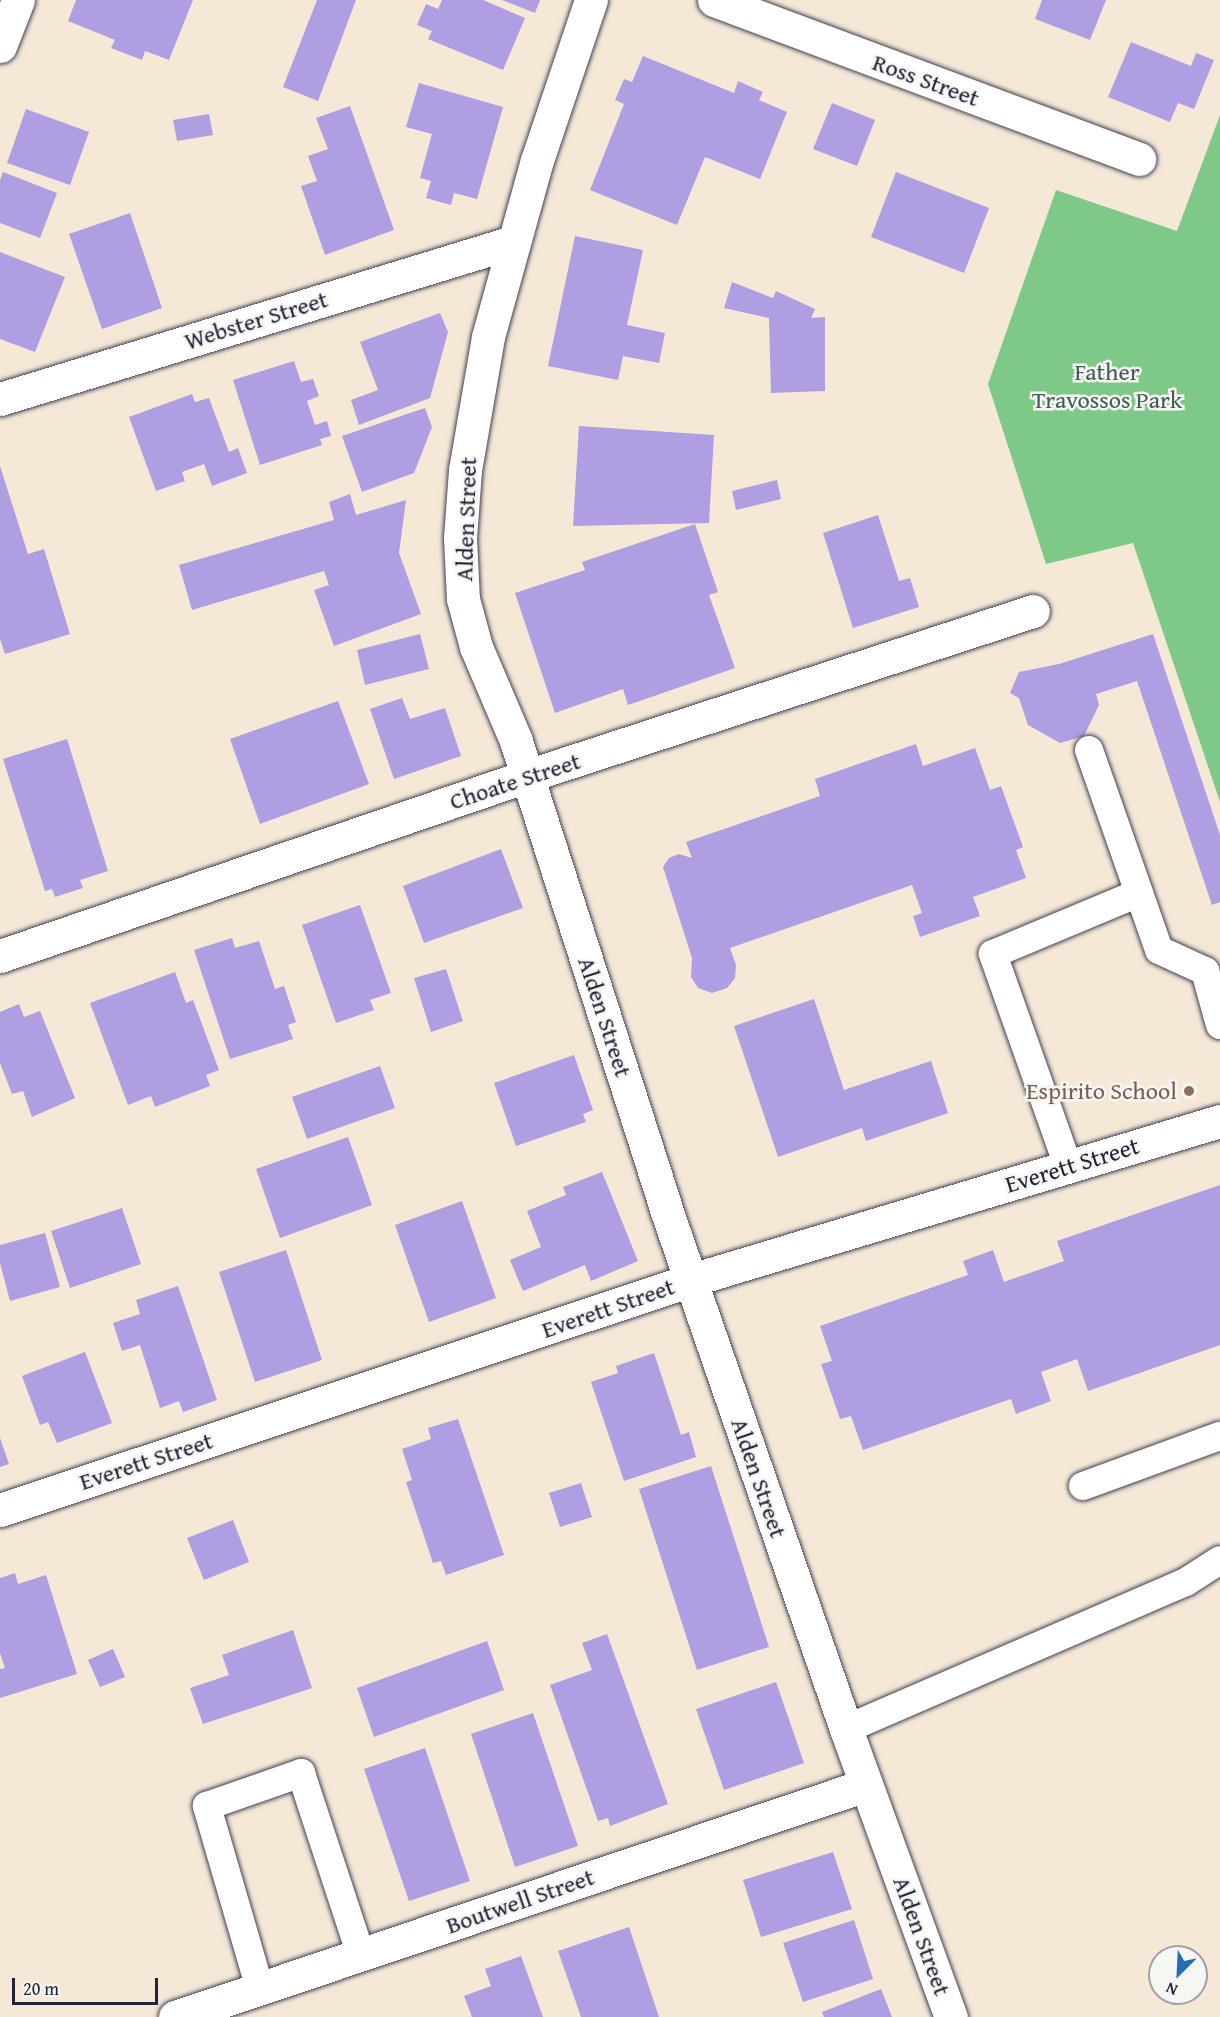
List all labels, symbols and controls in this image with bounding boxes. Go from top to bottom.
street label: Ross Street [869,47,983,113]
street label: Webster Street [181,285,331,355]
park label: Father Travossos Park [1032,358,1182,414]
street label: Alden Street [449,456,483,582]
street label: Choate Street [446,746,584,816]
street label: Alden Street [572,953,638,1081]
place label: Espirito School [1026,1077,1177,1105]
marker: Espirito School [1182,1084,1196,1098]
street label: Everett Street [1002,1131,1142,1199]
street label: Everett Street [538,1272,678,1344]
street label: Alden Street [725,1414,793,1542]
street label: Everett Street [76,1426,216,1496]
street label: Boutwell Street [442,1862,598,1940]
street label: Alden Street [887,1872,957,2000]
north arrow [1148,1945,1208,2005]
scale bar [15,1966,160,2004]
text: 20 m [23,1975,59,2002]
text: N [1162,1976,1181,2003]

